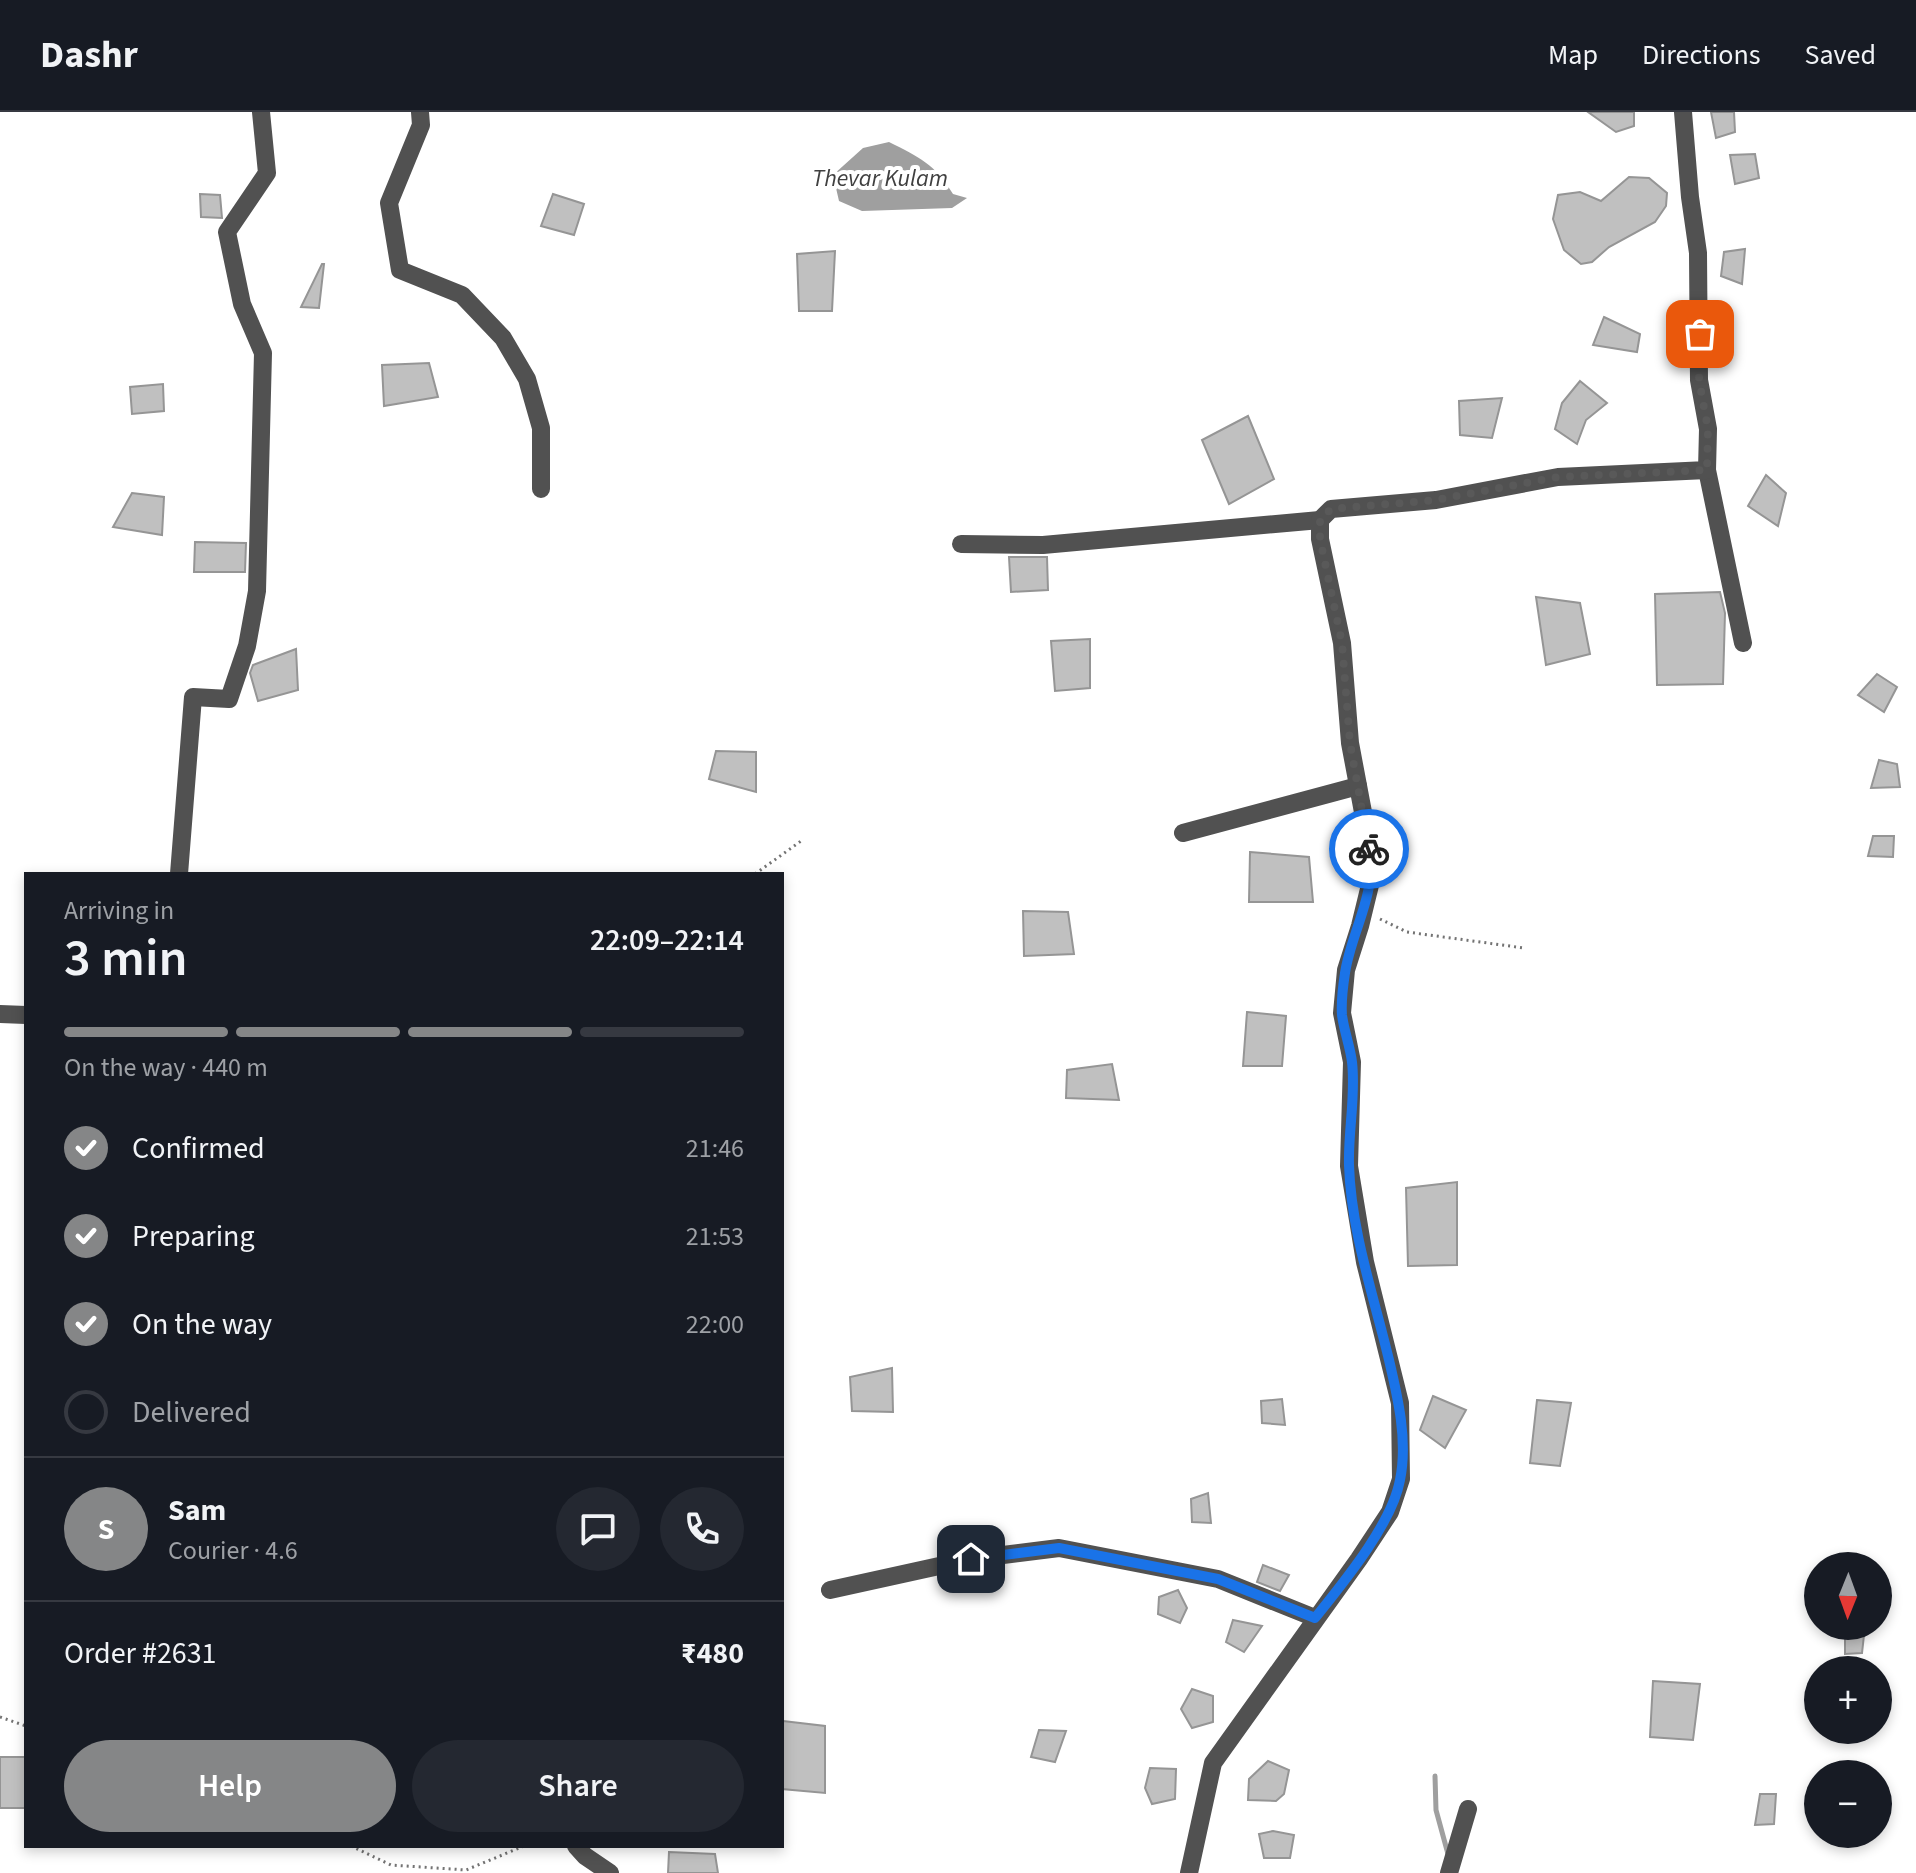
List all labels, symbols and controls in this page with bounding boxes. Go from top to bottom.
text: Dashr [40,28,138,82]
text: Map [1548,35,1598,75]
text: Directions [1642,35,1761,75]
text: Saved [1805,35,1876,75]
water label: Thevar Kulam [812,161,948,196]
pin [1666,300,1734,368]
icon: bag [1678,312,1722,356]
courier [1329,809,1409,889]
icon: bike [1347,827,1391,871]
text: Arriving in [64,892,174,929]
text: 22:09–22:14 [590,919,744,962]
text: 3 min [64,922,188,996]
text: On the way · 440 m [64,1049,268,1086]
icon: check [64,1126,108,1170]
text: Confirmed [132,1127,265,1170]
text: 21:46 [686,1130,744,1167]
icon: check [64,1214,108,1258]
text: Preparing [132,1215,255,1258]
text: 21:53 [686,1218,744,1255]
icon: check [64,1302,108,1346]
text: On the way [132,1303,272,1346]
text: 22:00 [686,1306,744,1343]
text: Delivered [132,1391,251,1434]
button: chat [556,1487,640,1571]
button: phone [660,1487,744,1571]
text: Sam [168,1489,226,1532]
text: S [98,1508,114,1551]
pin [937,1525,1005,1593]
text: Courier · 4.6 [168,1532,298,1569]
icon: home [949,1537,993,1581]
north arrow [1804,1552,1892,1640]
map controls [1804,1552,1892,1848]
text: Order #2631 [64,1632,217,1675]
text: ₹480 [681,1632,744,1675]
button: + [1804,1656,1892,1744]
button: Help [64,1740,396,1832]
button: Share [412,1740,744,1832]
button: − [1804,1760,1892,1848]

